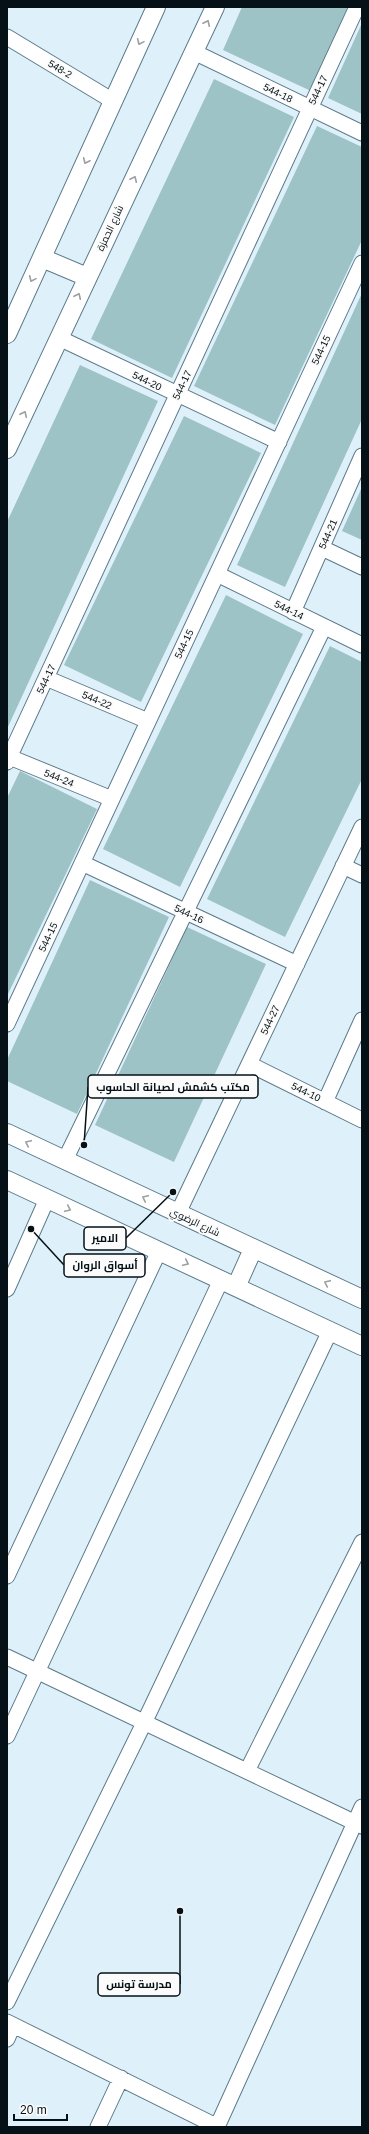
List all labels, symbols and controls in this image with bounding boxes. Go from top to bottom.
one-way arrow [202,20,210,28]
one-way arrow [137,38,145,46]
street label: 548-2 [46,58,74,81]
street label: 544-17 [306,73,330,106]
street label: 544-18 [262,81,295,105]
one-way arrow [83,156,91,164]
one-way arrow [129,175,137,183]
street label: شارع الحمزة [95,203,126,253]
one-way arrow [29,275,37,282]
one-way arrow [73,293,81,301]
street label: 544-15 [309,333,333,366]
street label: 544-17 [170,368,194,401]
street label: 544-20 [131,369,164,393]
one-way arrow [19,411,27,418]
street label: 544-21 [317,517,340,550]
street label: 544-14 [273,598,306,622]
street label: 544-15 [172,627,196,660]
street label: 544-17 [34,662,58,695]
street label: 544-22 [81,689,114,711]
street label: 544-24 [43,767,76,789]
street label: 544-16 [173,902,206,926]
street label: 544-15 [36,920,60,953]
street label: 544-27 [258,1003,282,1036]
callout: مكتب كشمش لصيانة الحاسوب [88,1075,258,1098]
street label: 544-10 [290,1080,323,1104]
text: مكتب كشمش لصيانة الحاسوب [96,1081,250,1095]
one-way arrow [24,1140,32,1148]
one-way arrow [142,1195,150,1203]
one-way arrow [63,1204,71,1212]
street label: شارع الرضوي [168,1206,222,1240]
callout: الامير [84,1227,126,1250]
text: الامير [91,1232,118,1245]
callout: أسواق الروان [64,1254,145,1277]
text: أسواق الروان [72,1258,138,1273]
one-way arrow [181,1258,189,1266]
one-way arrow [323,1280,331,1288]
callout: مدرسة تونس [98,1973,180,1996]
text: مدرسة تونس [106,1978,172,1992]
scale bar [14,2096,67,2122]
text: 20 m [20,2103,47,2117]

